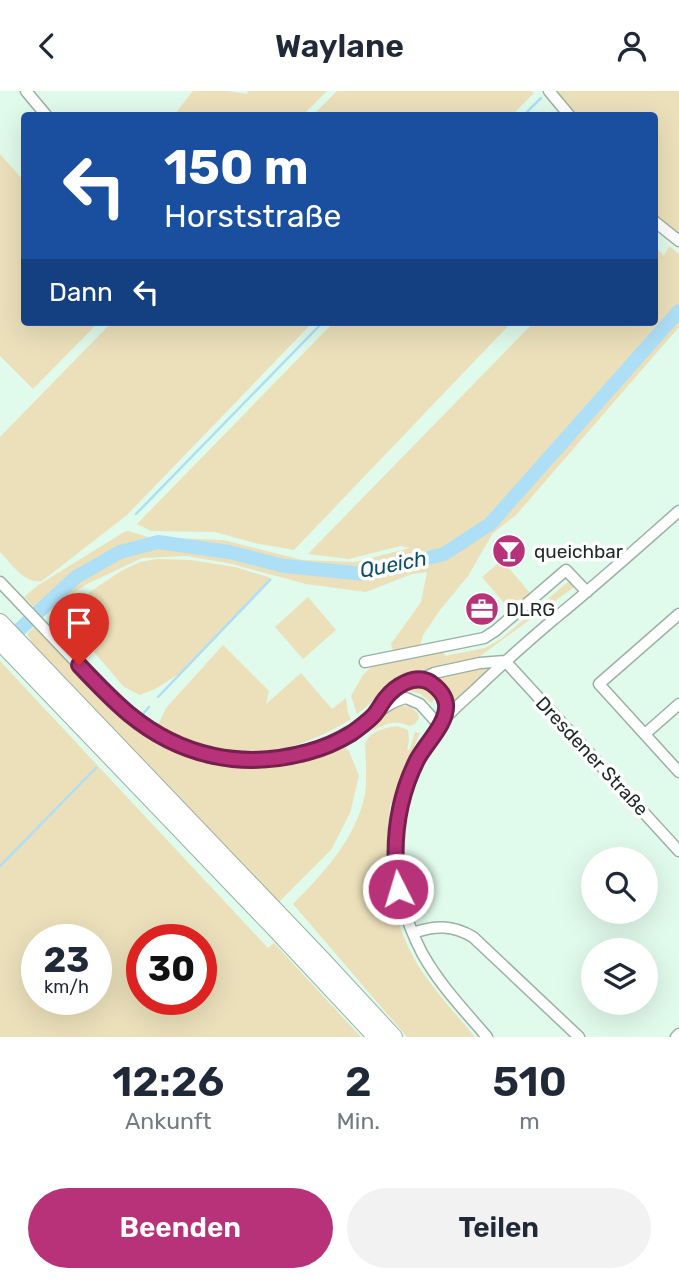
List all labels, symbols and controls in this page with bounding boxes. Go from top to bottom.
icon: back [28,27,66,65]
text: Waylane [275,27,404,65]
icon: person [613,27,651,65]
text: 150 m [164,138,309,196]
icon: left [49,140,140,231]
text: Horststraße [164,197,341,235]
icon: left [127,273,165,311]
text: Dann [49,277,113,308]
bar icon: queichbar [490,532,528,570]
place label: queichbar [534,540,624,563]
water label: Queich [357,545,429,583]
office icon: DLRG [463,590,501,628]
pin [49,593,109,665]
place label: DLRG [506,598,555,621]
icon: arrive [60,604,98,642]
street label: Dresdener Straße [531,692,653,820]
map controls [581,847,658,1015]
button: search [581,847,658,924]
position arrow [361,852,435,926]
speed limit sign: 30 [126,924,217,1015]
button: layers [581,938,658,1015]
text: 23 [44,939,89,981]
text: km/h [44,976,89,998]
text: 12:26 [112,1057,224,1107]
text: 2 [345,1057,372,1107]
text: 510 [492,1057,567,1107]
text: Ankunft [125,1107,212,1135]
text: Min. [337,1107,380,1135]
text: m [519,1107,540,1135]
button: Beenden [28,1188,333,1268]
button: Teilen [347,1188,651,1268]

